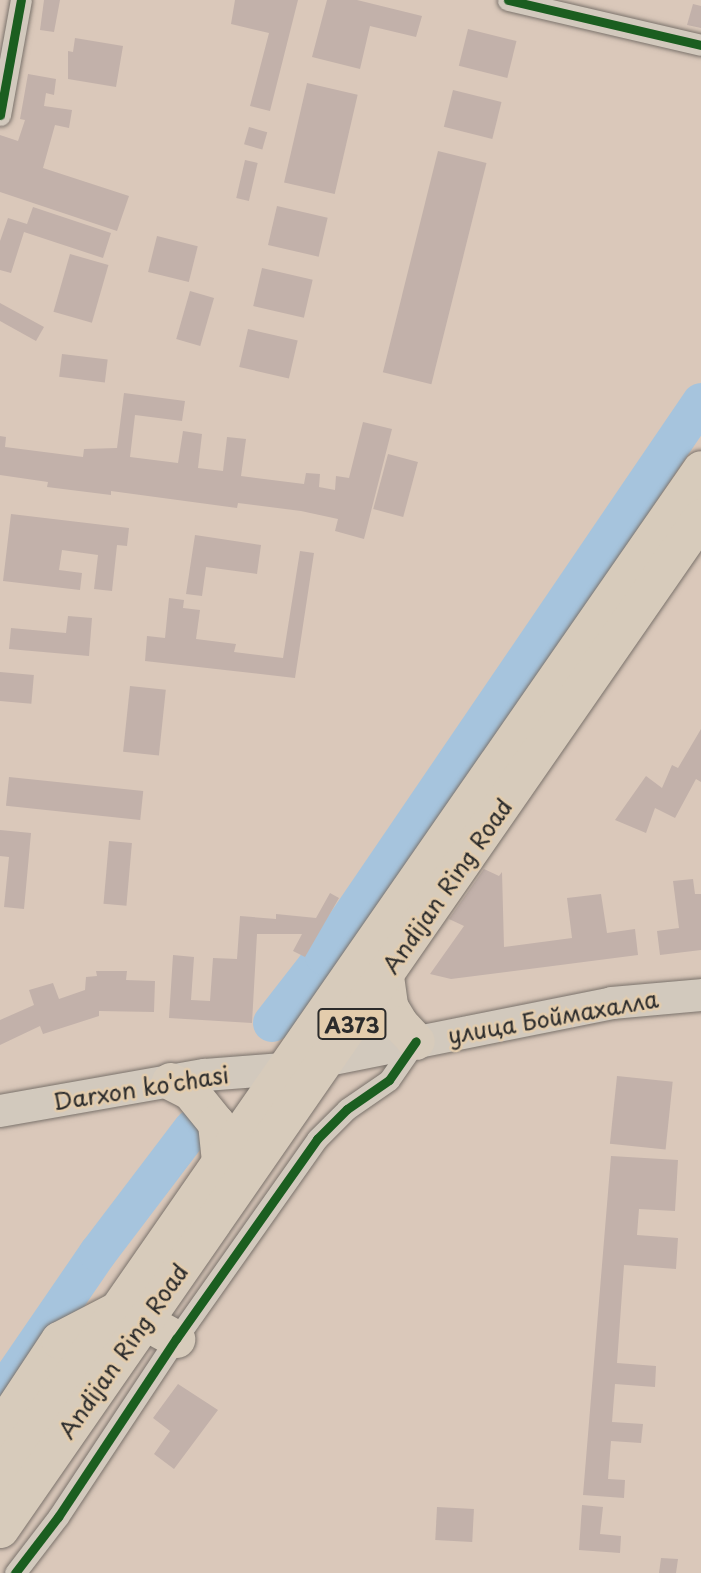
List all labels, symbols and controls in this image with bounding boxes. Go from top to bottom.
street label: Andijan Ring Road [376,794,518,978]
street label: улица Боймахалла [445,985,661,1049]
road number: A373 [317,1006,387,1042]
street label: Darxon ko'chasi [51,1061,231,1115]
street label: Andijan Ring Road [52,1259,194,1443]

